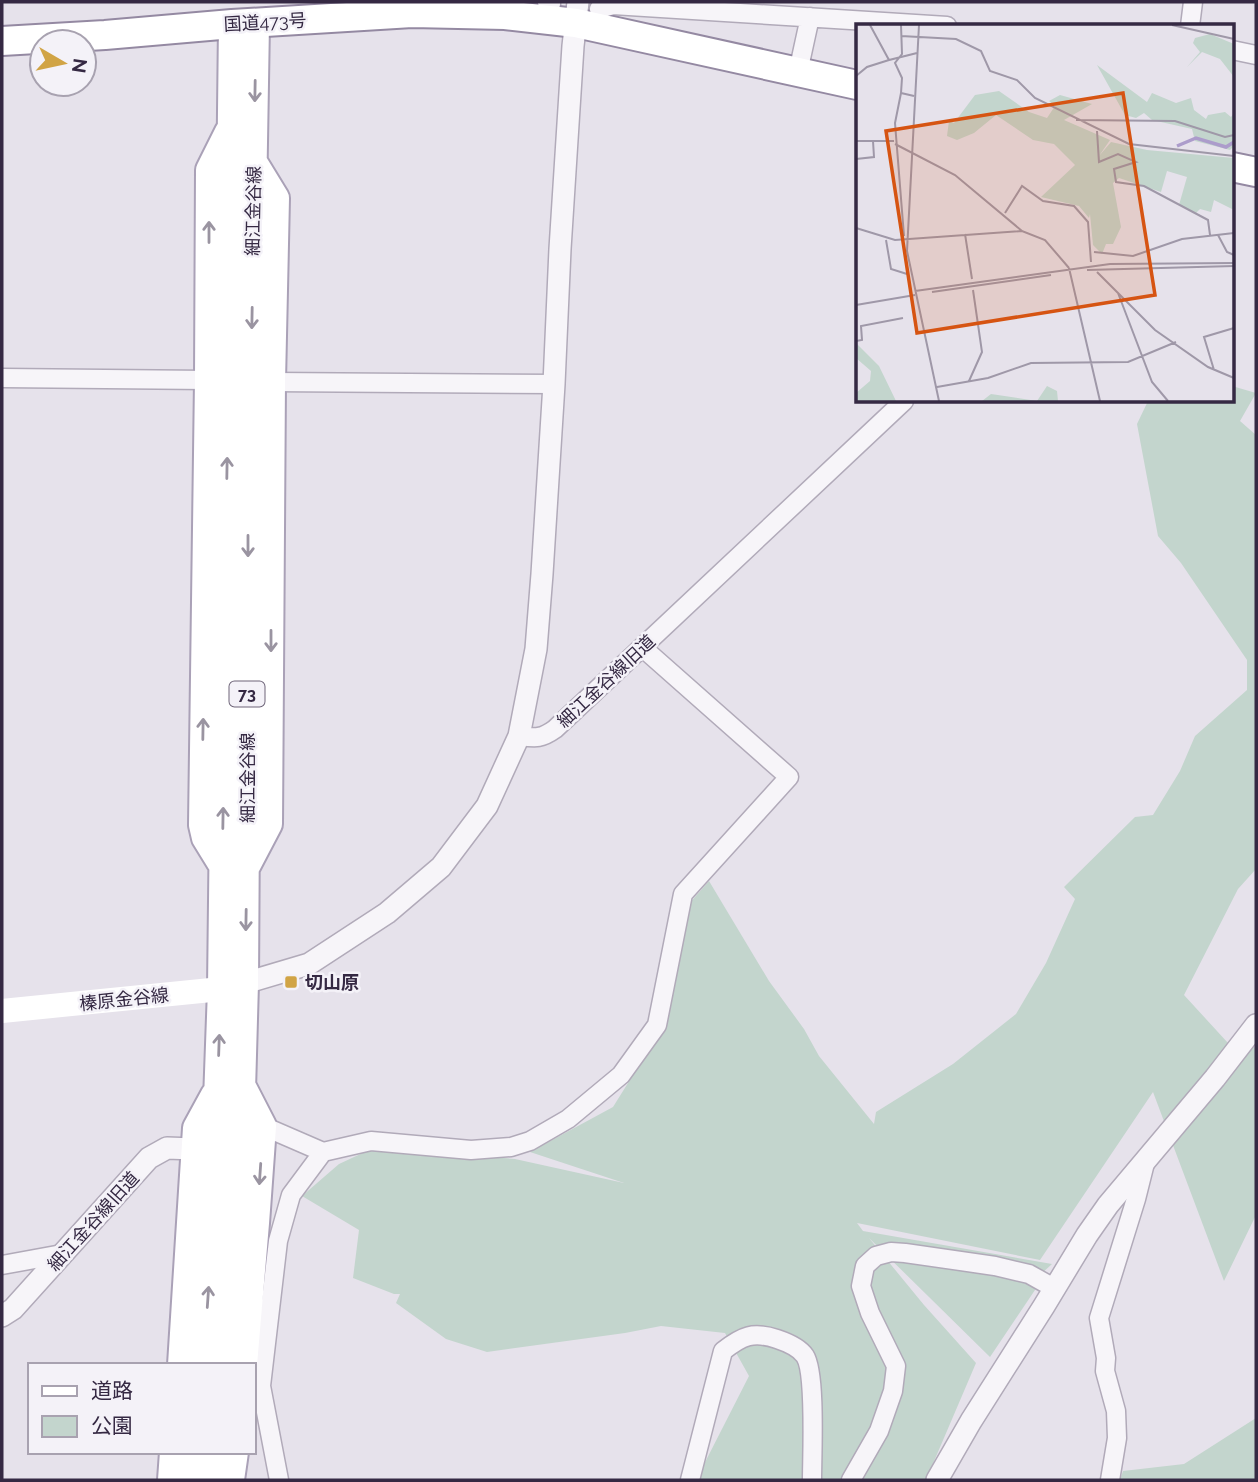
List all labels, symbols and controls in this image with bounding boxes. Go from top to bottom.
street label: 国道473号 [223,9,307,35]
inset map [856,24,1234,402]
north arrow [28,28,98,98]
text: N [68,57,92,75]
one-way arrow [248,79,262,102]
street label: 細江金谷線 [242,166,264,256]
one-way arrow [202,221,216,244]
one-way arrow [245,307,258,330]
one-way arrow [220,456,233,479]
one-way arrow [241,534,255,557]
one-way arrow [264,629,278,652]
street label: 細江金谷線旧道 [553,630,659,732]
road number: 73 [230,681,264,706]
one-way arrow [196,718,210,741]
street label: 細江金谷線 [237,733,258,823]
one-way arrow [216,806,230,829]
one-way arrow [239,908,253,931]
place label: 切山原 [305,972,359,993]
marker: 切山原 [283,974,299,990]
street label: 榛原金谷線 [78,984,170,1014]
one-way arrow [213,1034,226,1057]
one-way arrow [253,1162,266,1185]
street label: 細江金谷線旧道 [43,1167,143,1275]
one-way arrow [202,1286,215,1309]
legend [28,1363,256,1454]
text: 道路 [91,1378,133,1403]
text: 公園 [91,1413,133,1438]

